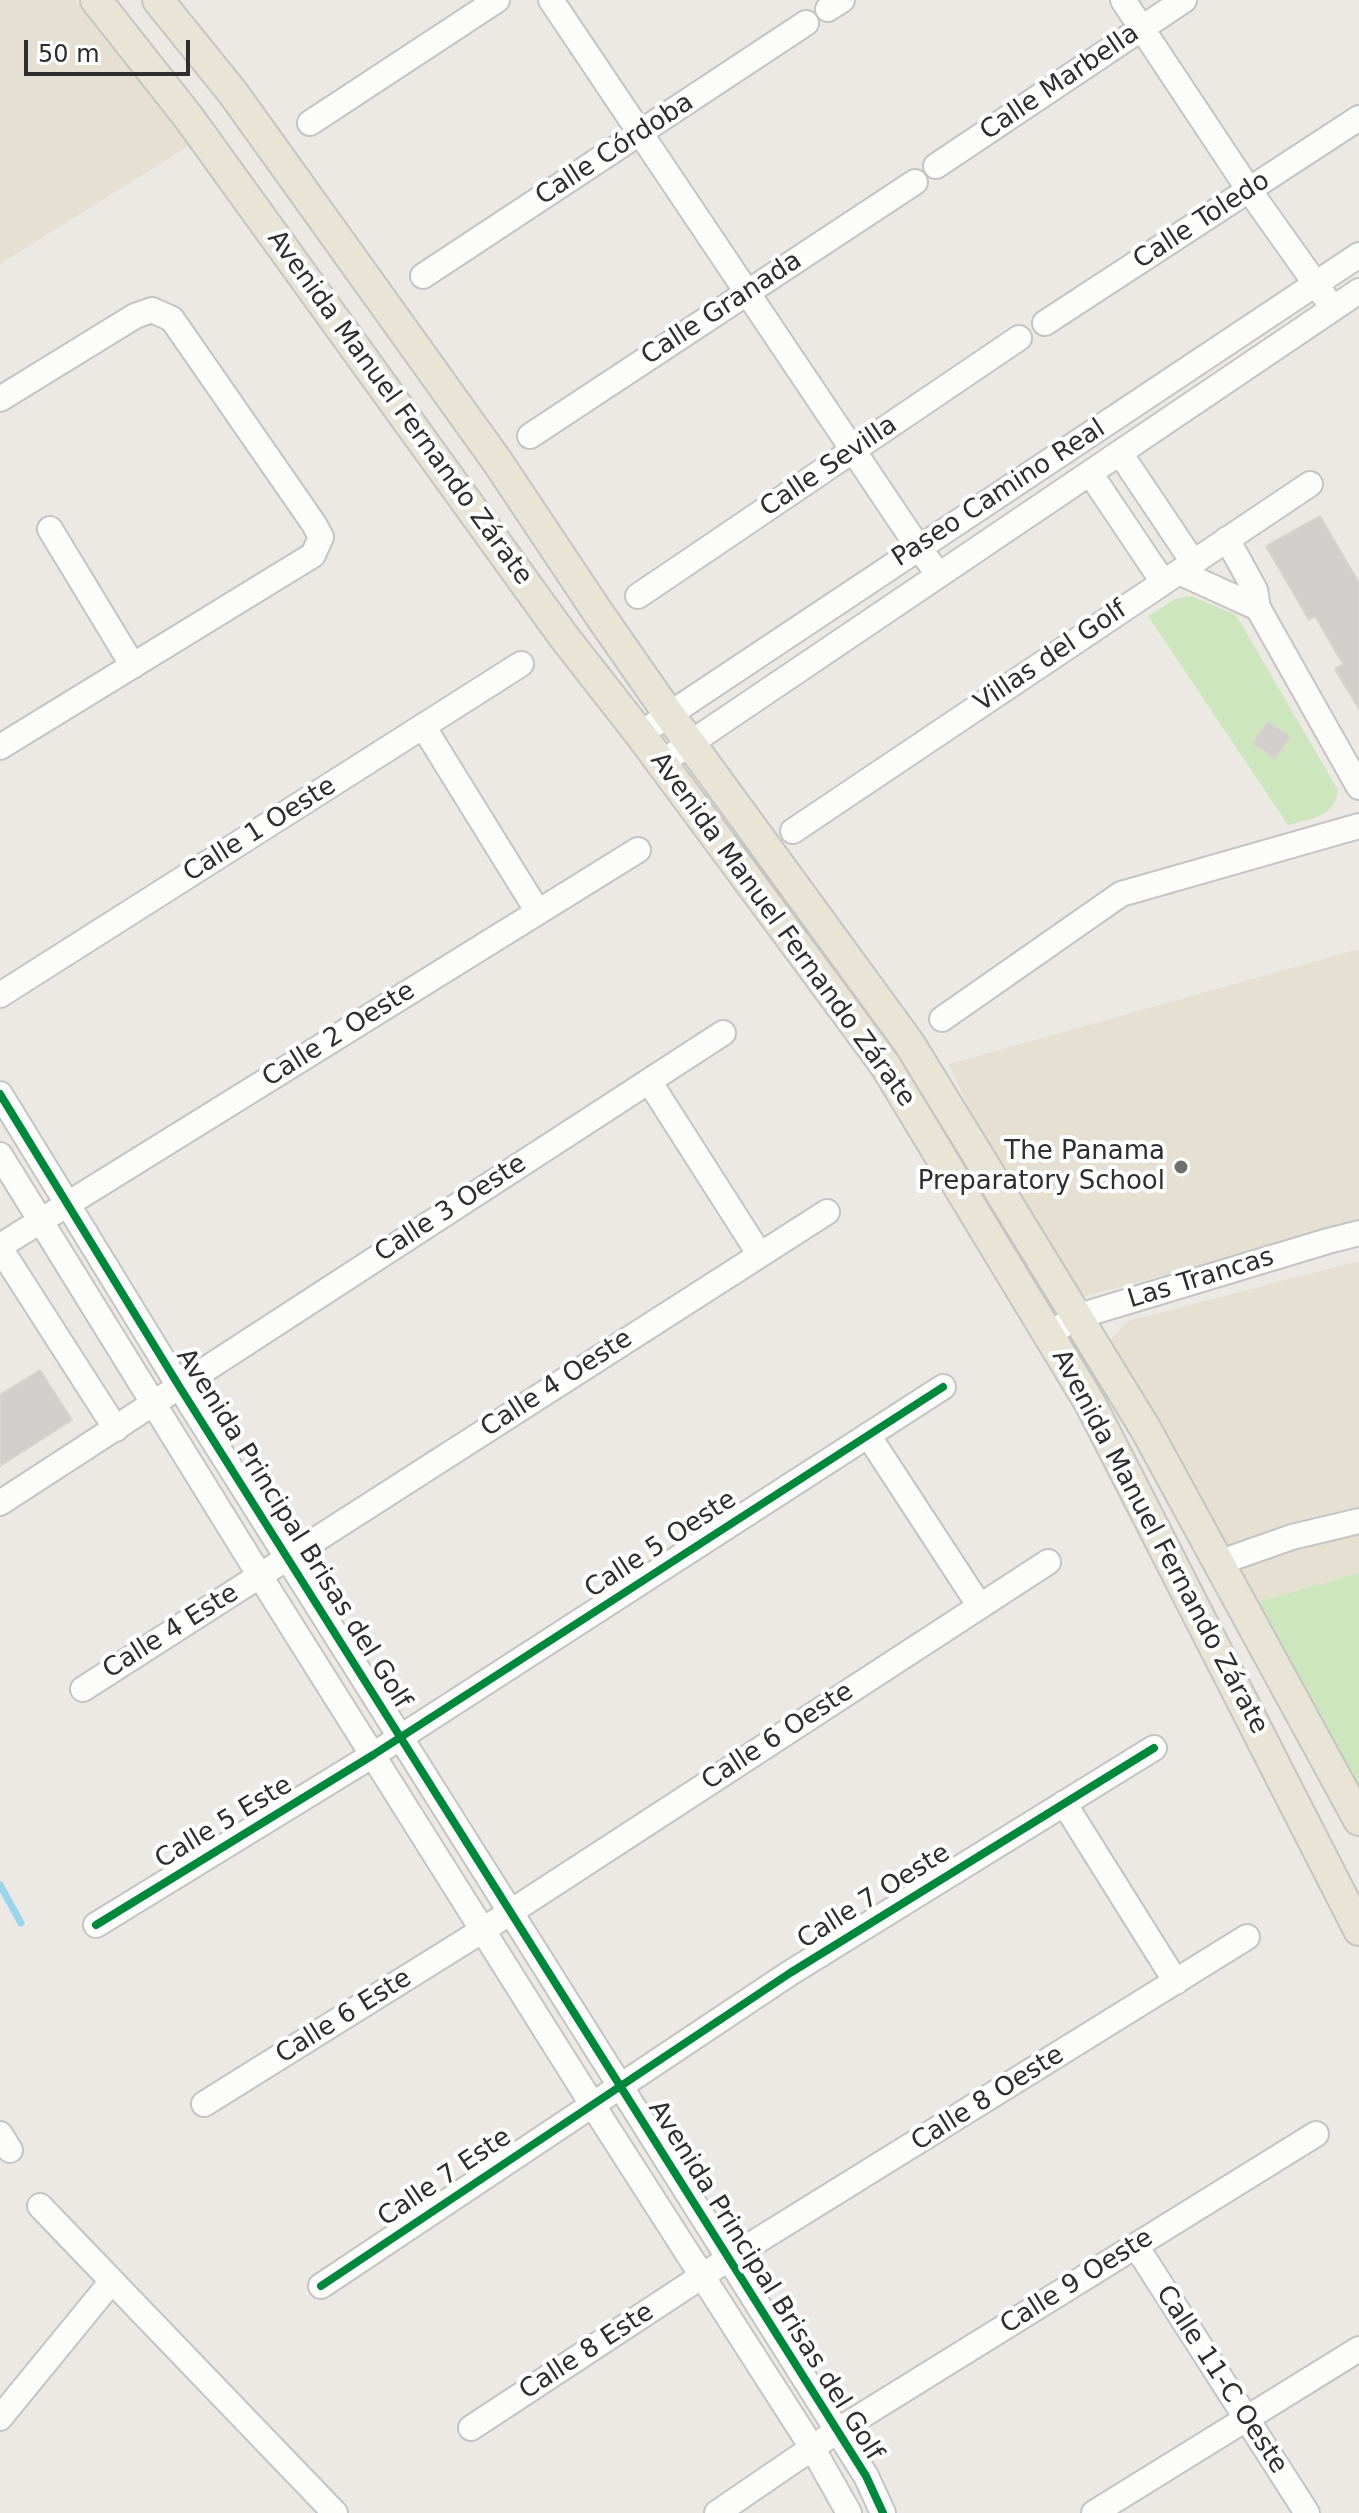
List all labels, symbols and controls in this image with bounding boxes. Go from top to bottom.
street label: Calle Marbella [975,18,1145,148]
scale bar [28,24,194,74]
text: 50 m [38,40,100,68]
street label: Calle Córdoba [530,87,700,213]
street label: Calle Toledo [1128,165,1276,277]
street label: Avenida Manuel Fernando Zárate [260,225,538,591]
street label: Calle Granada [636,246,808,372]
street label: Calle Sevilla [755,410,903,524]
street label: Paseo Camino Real [887,414,1111,574]
street label: Villas del Golf [969,595,1133,719]
street label: Avenida Manuel Fernando Zárate [643,747,921,1113]
street label: Calle 1 Oeste [178,771,342,889]
street label: Calle 2 Oeste [257,976,421,1094]
place label: The Panama Preparatory School [918,1136,1165,1198]
street label: Calle 3 Oeste [370,1149,532,1269]
marker: The Panama Preparatory School [1172,1158,1190,1176]
street label: Las Trancas [1124,1242,1278,1316]
street label: Calle 4 Oeste [476,1324,638,1444]
street label: Avenida Principal Brisas del Golf [169,1343,417,1715]
street label: Avenida Manuel Fernando Zárate [1044,1345,1274,1739]
street label: Calle 5 Oeste [580,1485,742,1605]
street label: Calle 4 Este [98,1578,244,1686]
street label: Calle 6 Oeste [697,1677,859,1797]
street label: Calle 5 Este [150,1770,298,1876]
street label: Calle 7 Oeste [792,1838,956,1956]
street label: Calle 6 Este [271,1963,417,2071]
street label: Calle 8 Oeste [906,2040,1070,2158]
street label: Avenida Principal Brisas del Golf [641,2095,889,2467]
street label: Calle 7 Este [373,2122,517,2234]
street label: Calle 9 Oeste [995,2223,1159,2341]
street label: Calle 11-C Oeste [1149,2280,1293,2480]
street label: Calle 8 Este [514,2297,660,2407]

